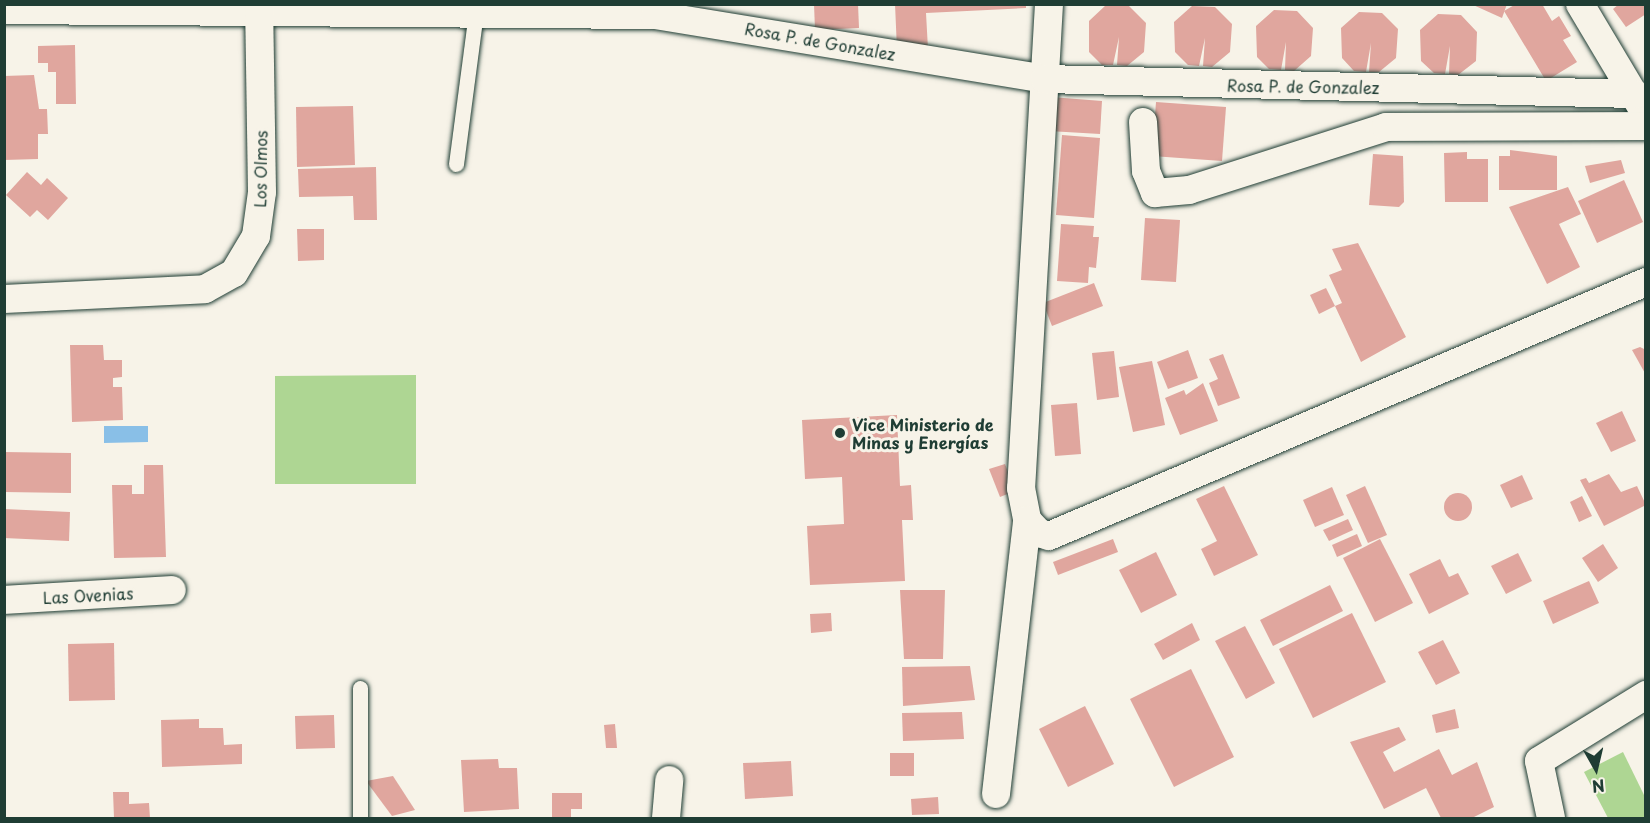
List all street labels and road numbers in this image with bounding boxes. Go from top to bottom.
street label: Rosa P. de Gonzalez [742,18,898,64]
street label: Rosa P. de Gonzalez [1226,75,1380,97]
street label: Los Olmos [250,129,270,209]
street label: Las Ovenias [41,583,135,607]

